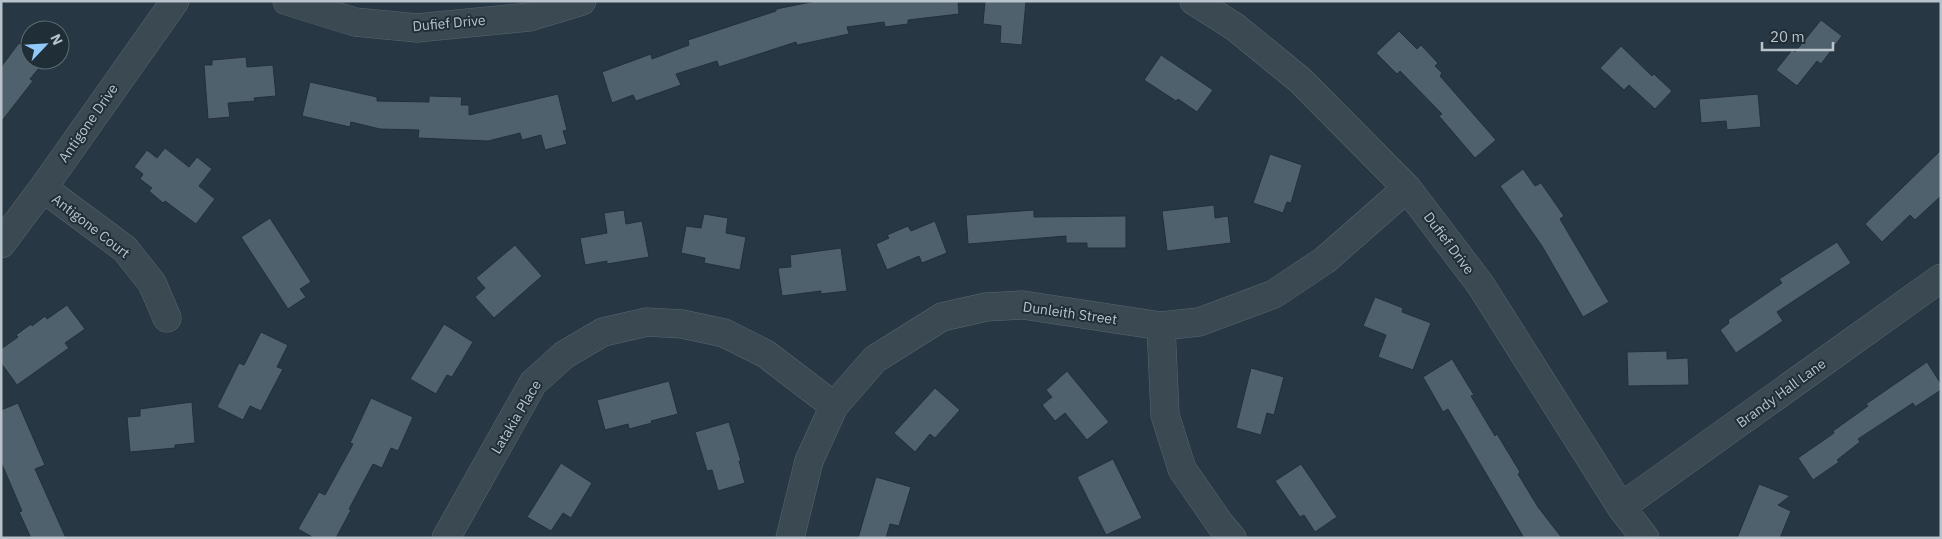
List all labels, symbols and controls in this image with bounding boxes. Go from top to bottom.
street label: Dufief Drive [412,11,487,35]
north arrow [20,20,70,70]
scale bar [1762,20,1833,52]
text: 20 m [1770,27,1805,46]
text: N [46,31,67,48]
street label: Antigone Drive [54,80,122,166]
street label: Antigone Court [48,190,134,262]
street label: Dufief Drive [1420,208,1478,278]
street label: Dunleith Street [1022,297,1118,329]
street label: Brandy Hall Lane [1733,354,1830,432]
street label: Latakia Place [487,377,545,457]

